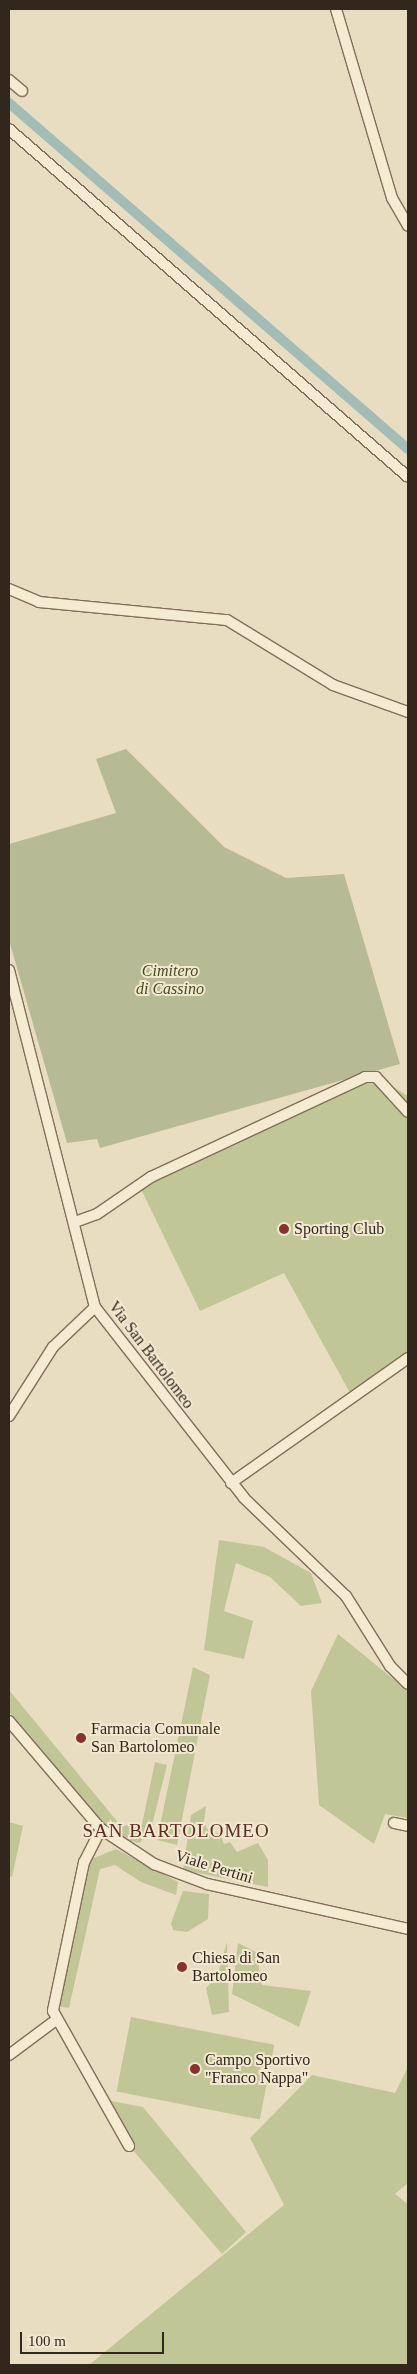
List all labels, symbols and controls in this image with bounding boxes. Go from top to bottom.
park label: Cimitero di Cassino [136,961,204,999]
place label: Sporting Club [294,1219,384,1239]
marker: Sporting Club [278,1223,290,1235]
street label: Via San Bartolomeo [104,1297,198,1413]
place label: Farmacia Comunale San Bartolomeo [91,1719,220,1757]
marker: Farmacia Comunale San Bartolomeo [75,1732,87,1744]
district label: SAN BARTOLOMEO [81,1820,271,1842]
street label: Viale Pertini [173,1846,255,1888]
place label: Chiesa di San Bartolomeo [192,1948,280,1986]
marker: Chiesa di San Bartolomeo [176,1961,188,1973]
place label: Campo Sportivo "Franco Nappa" [205,2050,310,2088]
marker: Campo Sportivo "Franco Nappa" [189,2063,201,2075]
scale bar [22,2322,166,2354]
text: 100 m [28,2333,66,2349]

